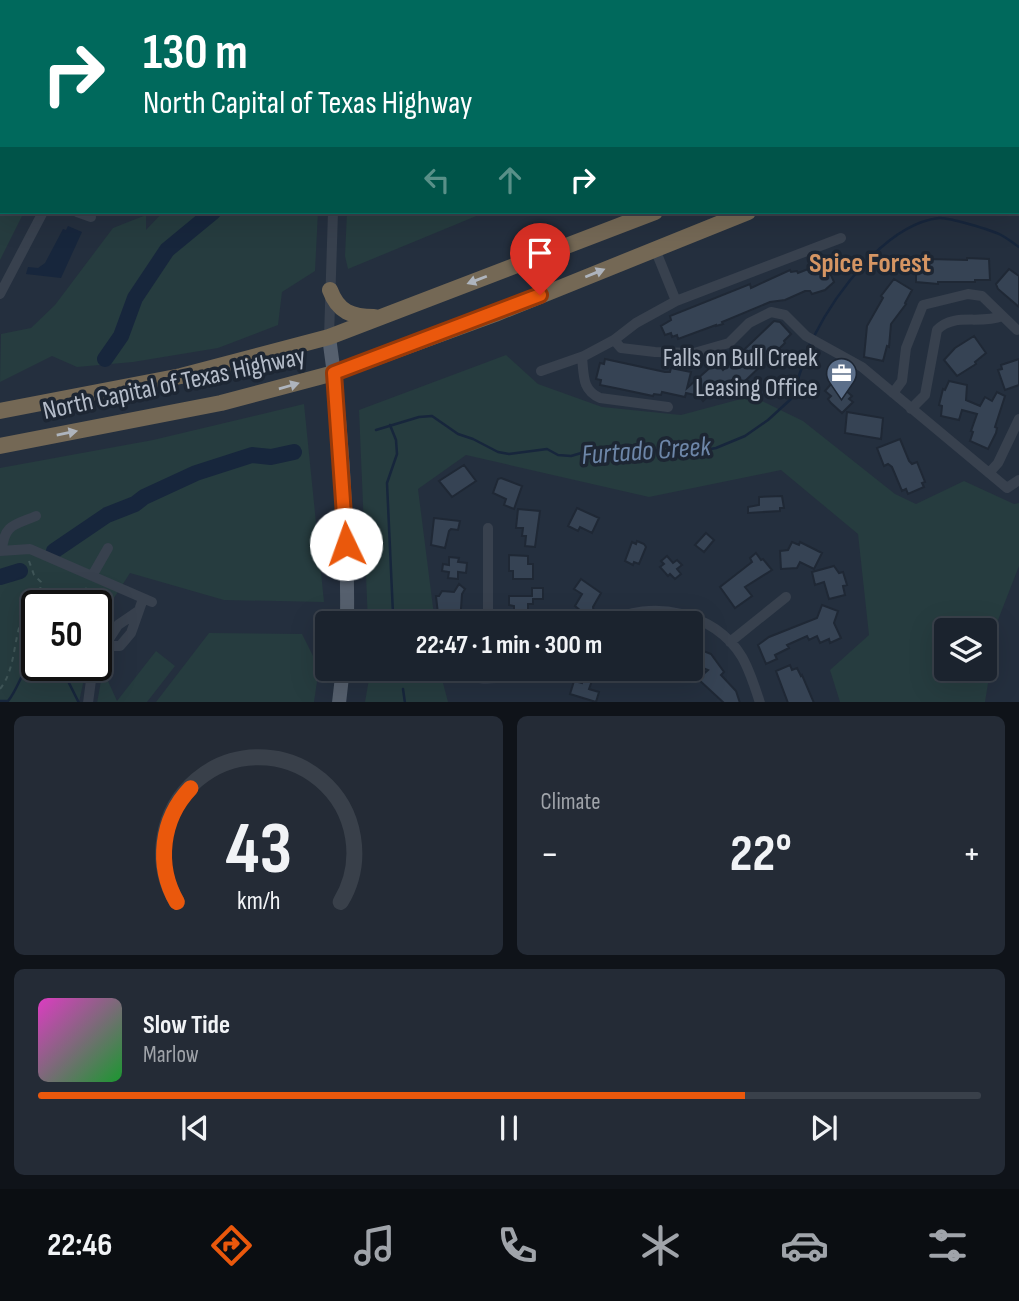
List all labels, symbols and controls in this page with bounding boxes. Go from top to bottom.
text: 130 m [143,24,248,83]
icon: right [28,28,119,119]
text: North Capital of Texas Highway [143,84,472,123]
icon: left [418,161,456,199]
icon: ahead [491,161,529,199]
icon: right [564,161,602,199]
pin [510,223,570,295]
icon: arrive [521,234,559,272]
district label: Spice Forest [809,247,931,280]
one-way arrow [584,267,605,278]
one-way arrow [466,275,487,286]
street label: North Capital of Texas Highway [40,341,308,427]
place label: Falls on Bull Creek Leasing Office [663,343,818,404]
office icon: Falls on Bull Creek Leasing Office [824,356,858,400]
one-way arrow [279,380,300,390]
one-way arrow [56,428,78,439]
water label: Furtado Creek [580,430,713,472]
position arrow [309,507,383,581]
speed limit sign: 50 [21,590,112,681]
map controls [934,618,997,681]
button: layers [934,618,997,681]
text: 22:47 · 1 min · 300 m [416,630,602,661]
text: Climate [541,788,600,816]
text: 43 [225,806,292,894]
text: 22° [730,823,792,886]
text: − [541,832,559,877]
text: + [962,832,981,877]
text: km/h [237,885,280,916]
text: Slow Tide [143,1010,230,1041]
text: Marlow [143,1041,199,1069]
icon: previous [176,1109,214,1147]
icon: pause [490,1109,528,1147]
icon: next [805,1109,843,1147]
icon: directions [207,1221,256,1270]
icon: music [350,1221,399,1270]
icon: phone [493,1221,542,1270]
icon: climate [636,1221,685,1270]
icon: car [780,1221,829,1270]
icon: filters [923,1221,972,1270]
text: 22:46 [47,1226,112,1265]

